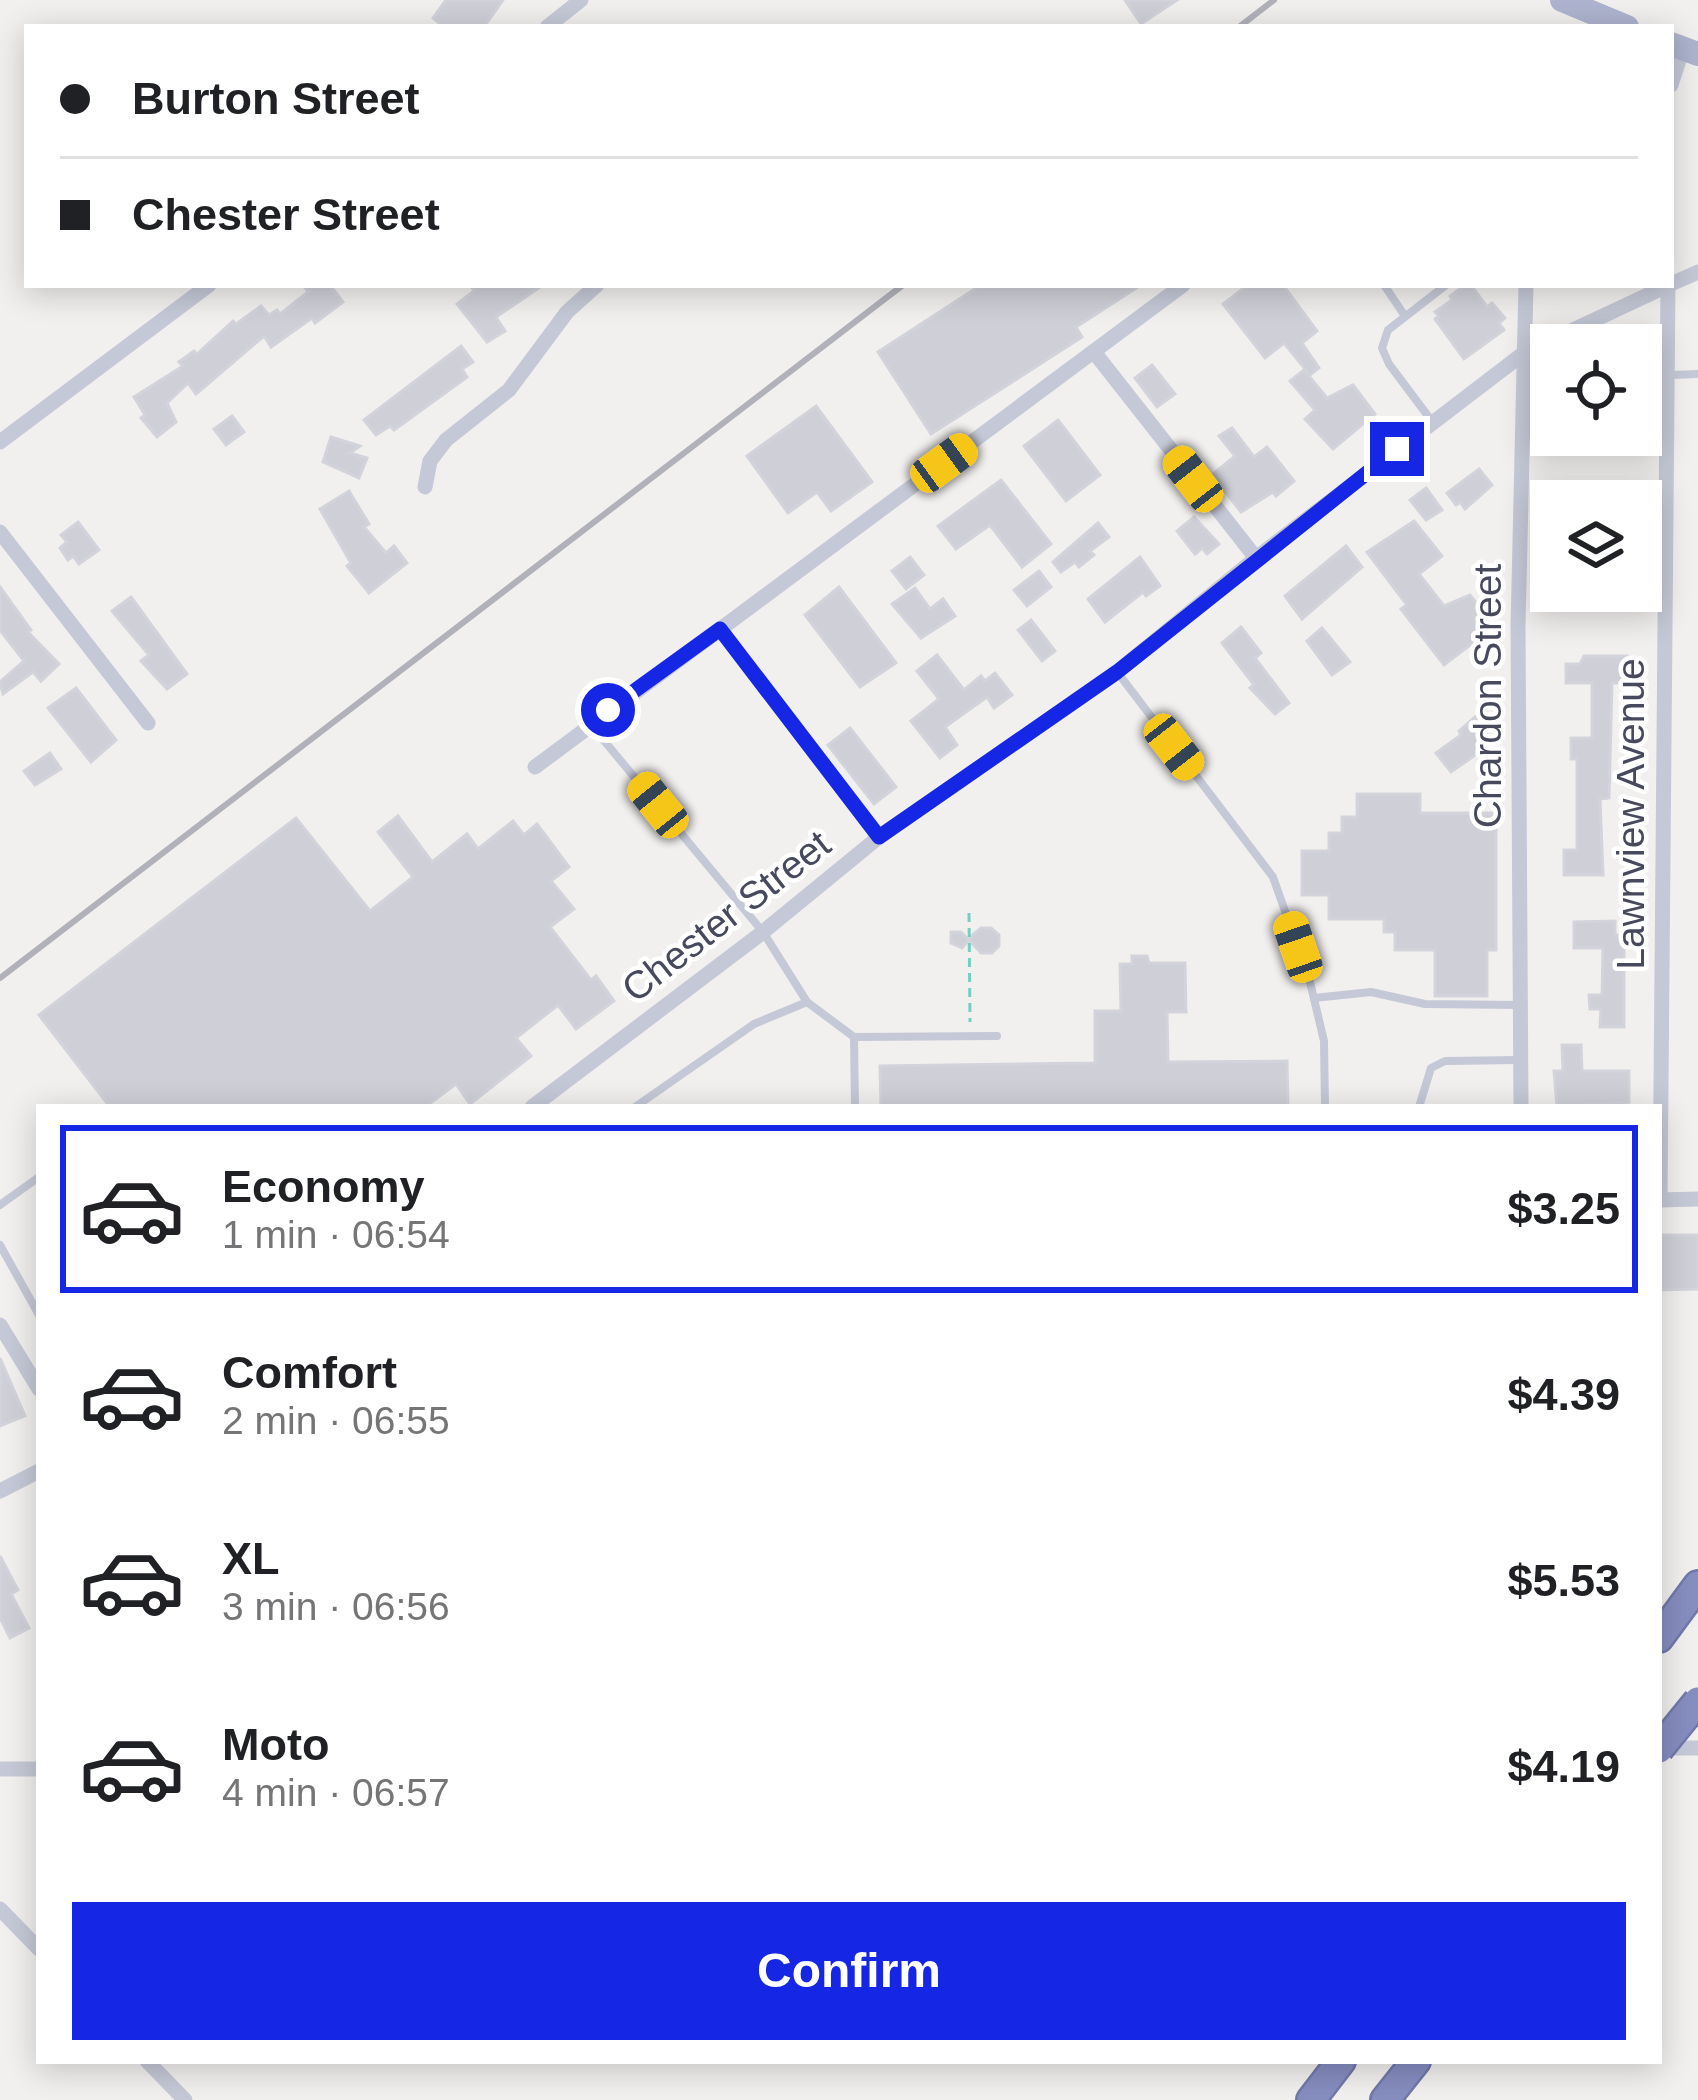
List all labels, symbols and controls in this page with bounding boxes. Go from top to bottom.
text: Burton Street [132,73,420,124]
text: Chester Street [132,189,440,240]
map controls [1530,324,1662,612]
button: locate [1530,324,1662,456]
route end [1370,422,1424,476]
car [904,427,984,499]
car [1157,440,1229,518]
button: layers [1530,480,1662,612]
street label: Chardon Street [1466,564,1509,828]
street label: Lawnview Avenue [1609,658,1652,970]
route start [581,683,635,737]
car [1138,708,1210,786]
car [621,766,695,844]
street label: Chester Street [614,822,838,1010]
car [1269,907,1327,987]
icon: car [78,1155,186,1263]
text: Economy [222,1161,425,1212]
text: $3.25 [1507,1183,1620,1234]
text: 1 min · 06:54 [222,1213,450,1256]
icon: car [78,1341,186,1449]
text: Comfort [222,1347,397,1398]
text: $4.39 [1507,1369,1620,1420]
text: 2 min · 06:55 [222,1399,450,1442]
icon: car [78,1527,186,1635]
text: XL [222,1533,280,1584]
text: $5.53 [1507,1555,1620,1606]
text: 3 min · 06:56 [222,1585,450,1628]
icon: car [78,1713,186,1821]
text: Moto [222,1719,329,1770]
text: $4.19 [1507,1741,1620,1792]
text: 4 min · 06:57 [222,1771,450,1814]
button: Confirm [72,1902,1626,2040]

